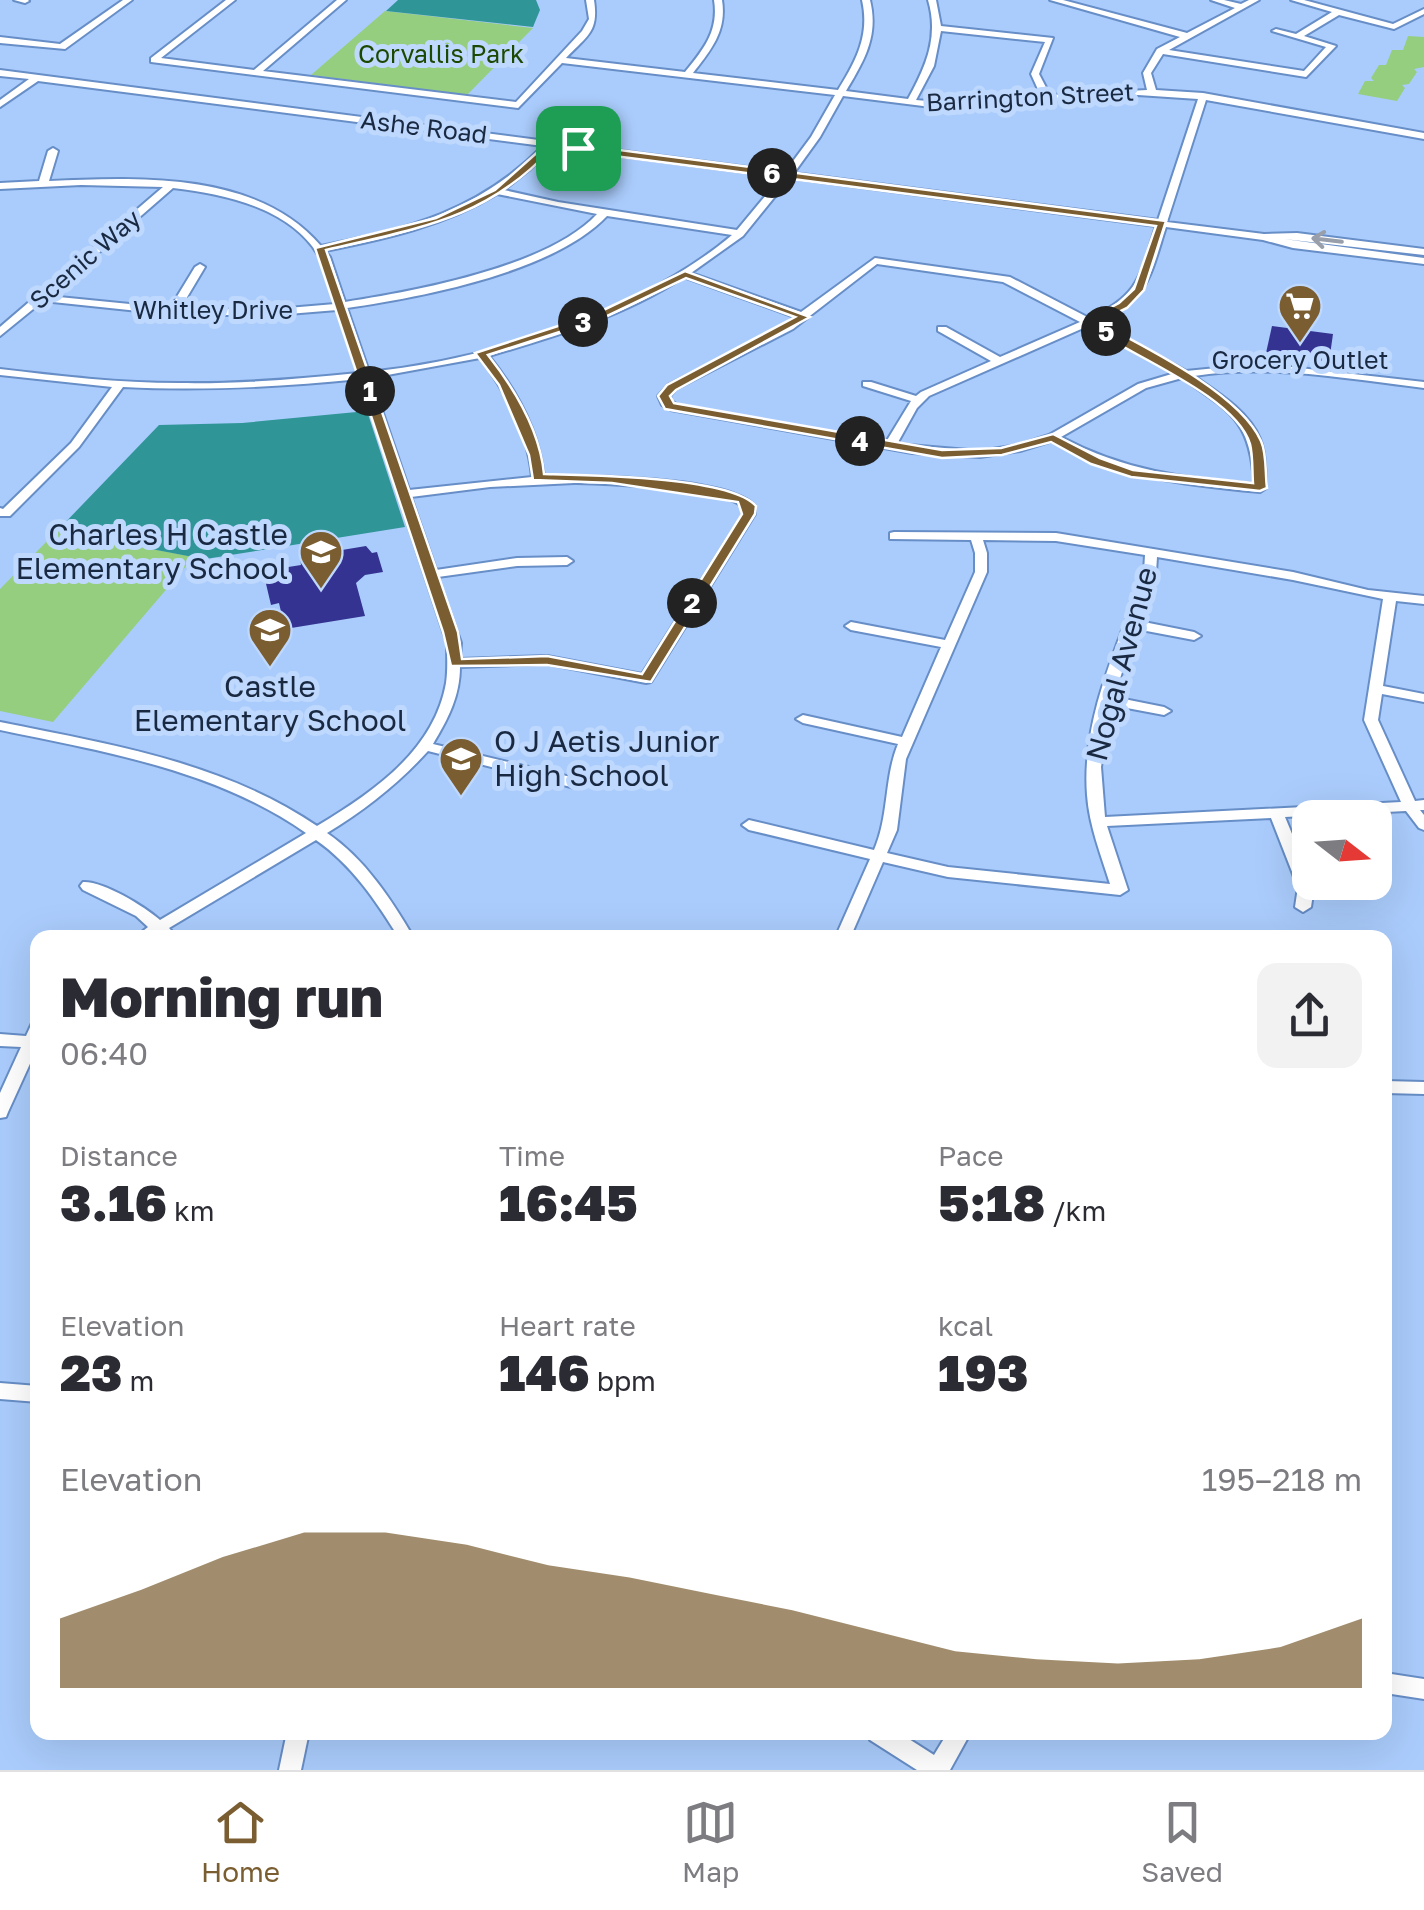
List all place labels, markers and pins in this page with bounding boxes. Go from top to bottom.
pin [536,106,621,191]
pin: 6 [747,148,797,198]
supermarket icon: Grocery Outlet [1277,283,1323,344]
pin: 3 [558,297,608,347]
pin: 5 [1081,306,1131,356]
place label: Grocery Outlet [1212,344,1388,375]
pin: 1 [345,366,395,416]
pin: 4 [835,416,885,466]
place label: Charles H Castle Elementary School [15,516,288,586]
school or university icon: Charles H Castle Elementary School [298,529,344,590]
pin: 2 [667,578,717,628]
school or university icon: Castle Elementary School [247,607,293,668]
place label: Castle Elementary School [134,668,406,738]
place label: O J Aetis Junior High School [494,723,720,793]
school or university icon: O J Aetis Junior High School [438,736,484,797]

